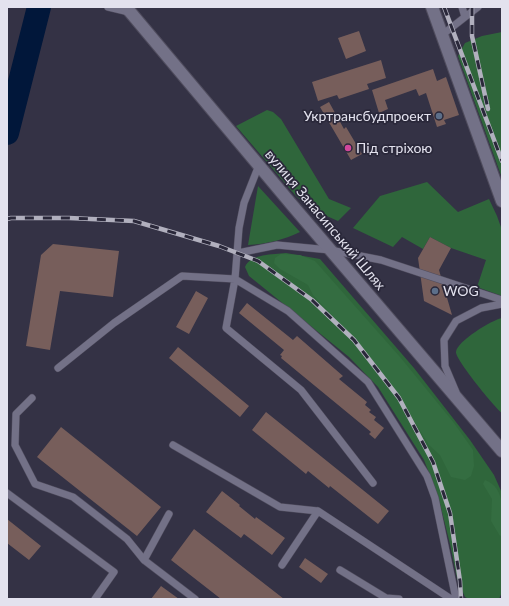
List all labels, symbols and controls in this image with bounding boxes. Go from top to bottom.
place label: Укртрансбудпроект [303,108,431,124]
marker: Укртрансбудпроект [434,111,444,121]
place label: Під стріхою [356,140,432,156]
marker: Під стріхою [343,143,353,153]
street label: вулиця Занасипський Шлях [261,146,389,294]
place label: WOG [443,283,479,299]
marker: WOG [430,286,440,296]

